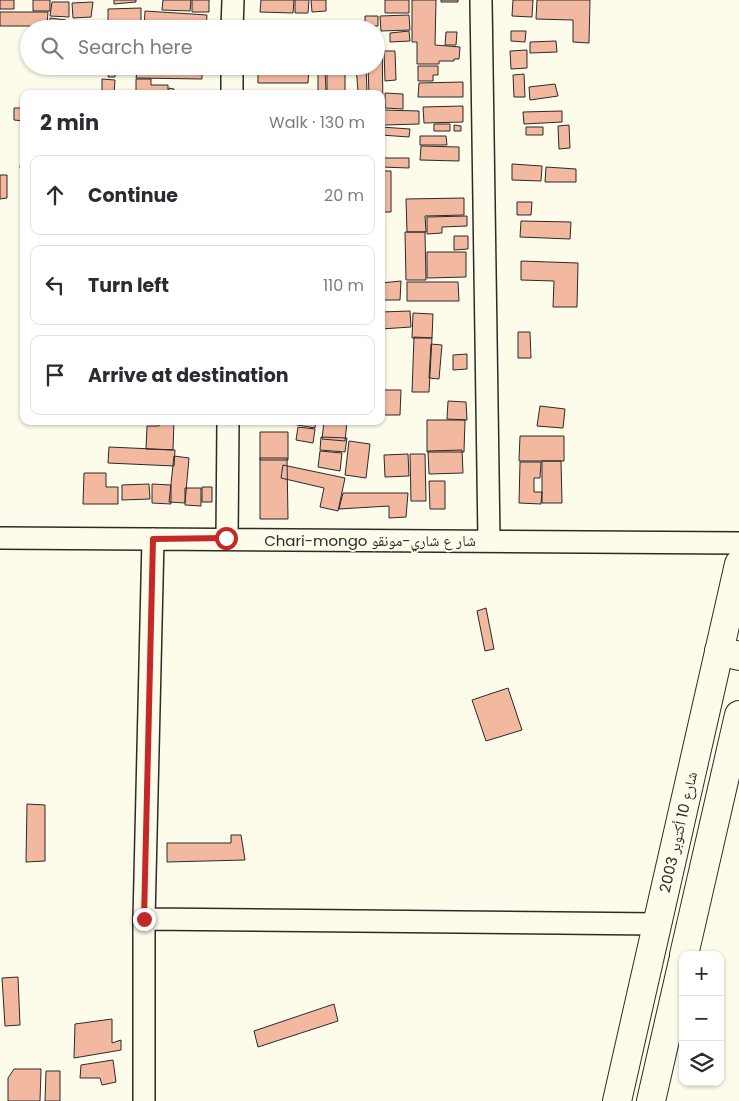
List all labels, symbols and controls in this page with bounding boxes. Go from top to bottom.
search box [20,20,385,75]
icon: search [38,34,66,62]
text: Search here [78,34,192,61]
text: 2 min [40,108,99,137]
text: Walk · 130 m [269,111,365,134]
icon: ahead [41,181,69,209]
text: Continue [88,182,178,209]
text: 20 m [324,184,364,207]
icon: left [41,271,69,299]
text: Turn left [88,272,169,299]
text: 110 m [323,274,364,297]
icon: arrive [41,361,69,389]
text: Arrive at destination [88,362,289,389]
route start [215,527,238,550]
street label: Chari-mongo شار ع شاري-مونقو [264,530,476,552]
street label: شارع 10 أكتوبر 2003 [654,769,702,895]
route end [133,908,156,931]
map controls [679,951,724,1086]
button: + [679,951,724,996]
button: − [679,996,724,1041]
button: layers [679,1041,724,1086]

